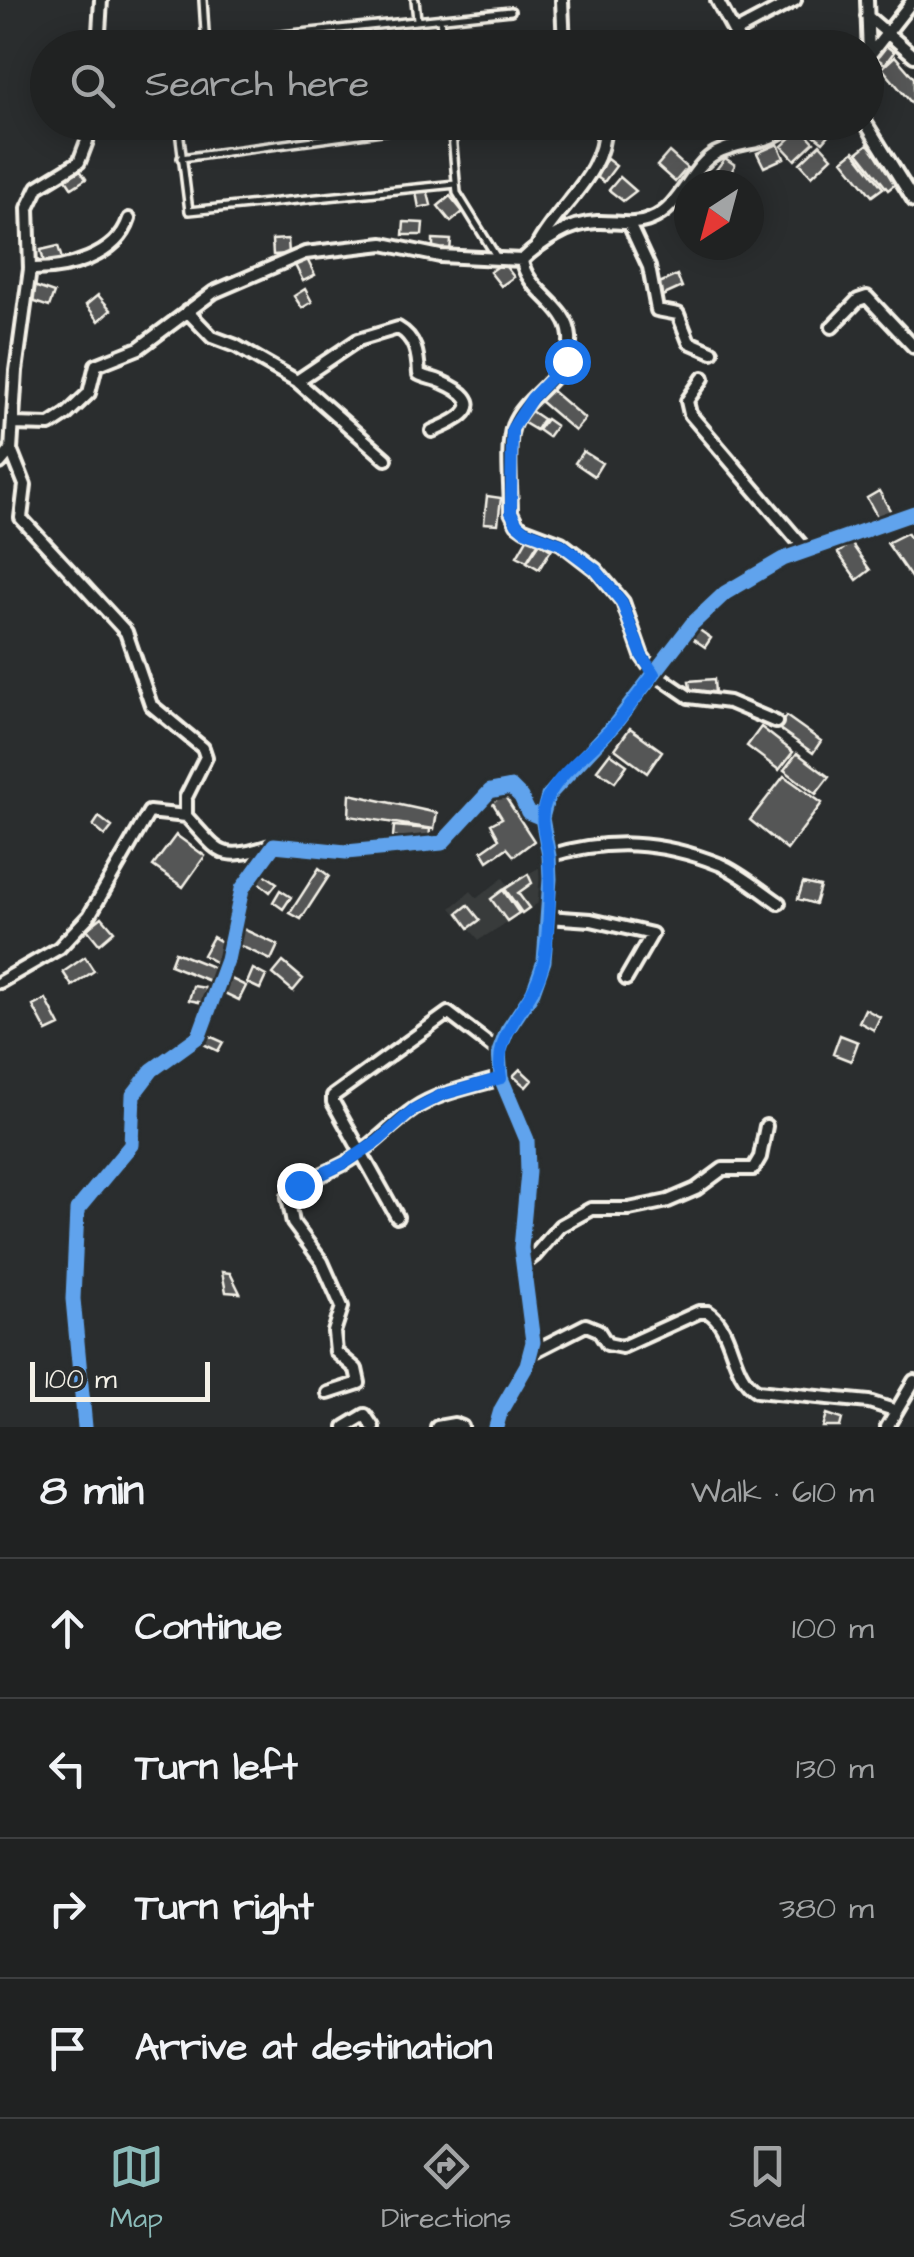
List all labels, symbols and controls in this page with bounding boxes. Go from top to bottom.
search box [30,30,884,140]
icon: search [65,58,120,113]
text: Search here [145,59,369,111]
north arrow [674,170,764,260]
route start [545,339,591,385]
route end [277,1163,323,1209]
scale bar [30,1357,210,1402]
text: 100 m [45,1360,117,1399]
text: 8 min [40,1463,144,1521]
text: Walk · 610 m [691,1470,874,1515]
icon: ahead [40,1601,95,1656]
text: Continue [135,1602,282,1654]
text: 100 m [792,1606,874,1651]
icon: left [40,1741,95,1796]
text: Turn left [135,1742,298,1794]
text: 130 m [796,1746,874,1791]
icon: right [40,1881,95,1936]
text: Turn right [135,1882,314,1934]
text: 380 m [779,1886,874,1931]
icon: arrive [40,2021,95,2076]
text: Arrive at destination [135,2022,492,2074]
tab: Map [109,2139,164,2238]
tab: Directions [381,2139,511,2238]
tab: Saved [729,2139,805,2238]

